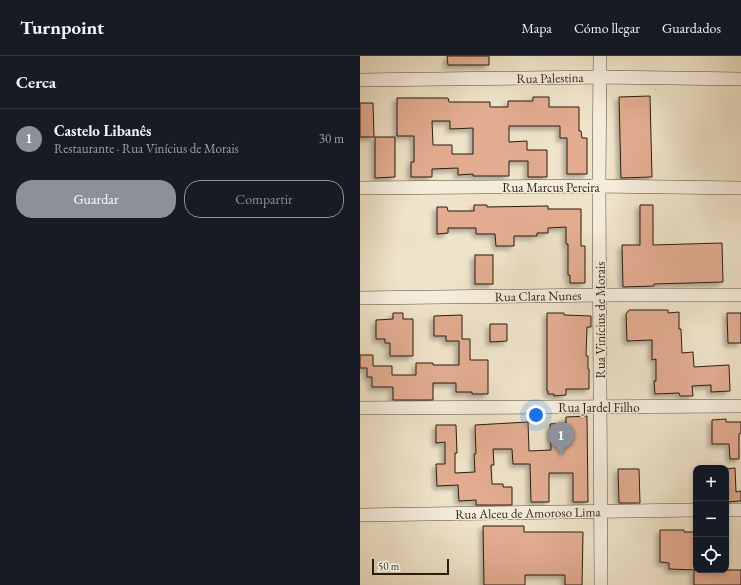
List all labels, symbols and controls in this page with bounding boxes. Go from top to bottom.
text: Turnpoint [20,15,104,40]
text: Mapa [521,19,552,37]
text: Cómo llegar [574,19,640,37]
text: Guardados [662,19,721,37]
street label: Rua Palestina [516,69,585,87]
text: Cerca [16,71,56,93]
text: Castelo Libanês [54,121,151,140]
text: 1 [26,130,32,147]
text: 30 m [319,130,344,147]
text: Restaurante · Rua Vinícius de Morais [54,140,239,157]
street label: Rua Marcus Pereira [502,179,601,196]
button: Guardar [16,180,176,218]
button: Compartir [184,180,344,218]
street label: Rua Vinícius de Morais [592,262,609,378]
street label: Rua Clara Nunes [494,287,582,305]
street label: Rua Jardel Filho [558,399,640,416]
your location [526,405,546,425]
pin: 1 [548,422,574,455]
map controls [693,465,729,573]
button: + [693,465,729,501]
button: − [693,501,729,537]
street label: Rua Alceu de Amoroso Lima [455,503,602,523]
button: locate [693,537,729,573]
scale bar [372,557,449,576]
text: 50 m [378,559,399,573]

